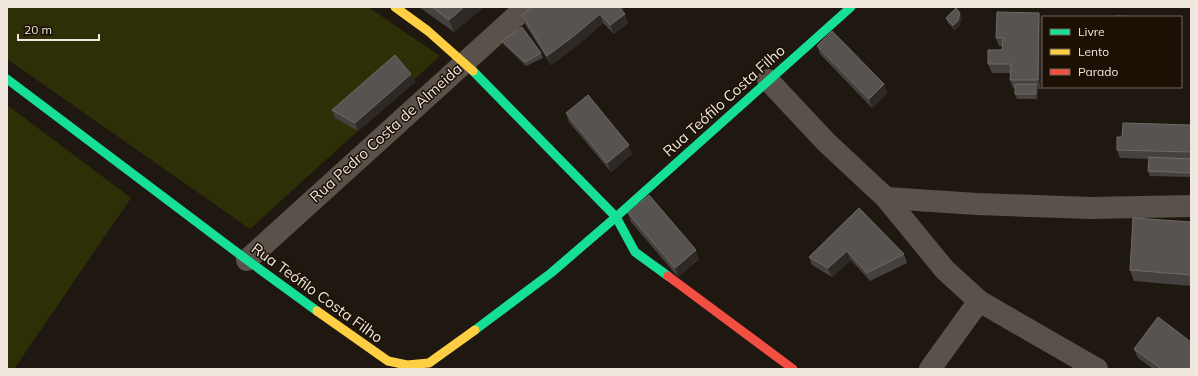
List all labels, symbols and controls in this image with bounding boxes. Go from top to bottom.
scale bar [18,16,99,42]
legend [1042,16,1182,88]
text: 20 m [24,22,52,37]
text: Livre [1078,24,1105,39]
street label: Rua Teófilo Costa Filho [659,41,789,161]
text: Lento [1078,44,1109,59]
street label: Rua Pedro Costa de Almeida [305,59,466,206]
text: Parado [1078,64,1118,79]
street label: Rua Teófilo Costa Filho [248,238,387,347]

